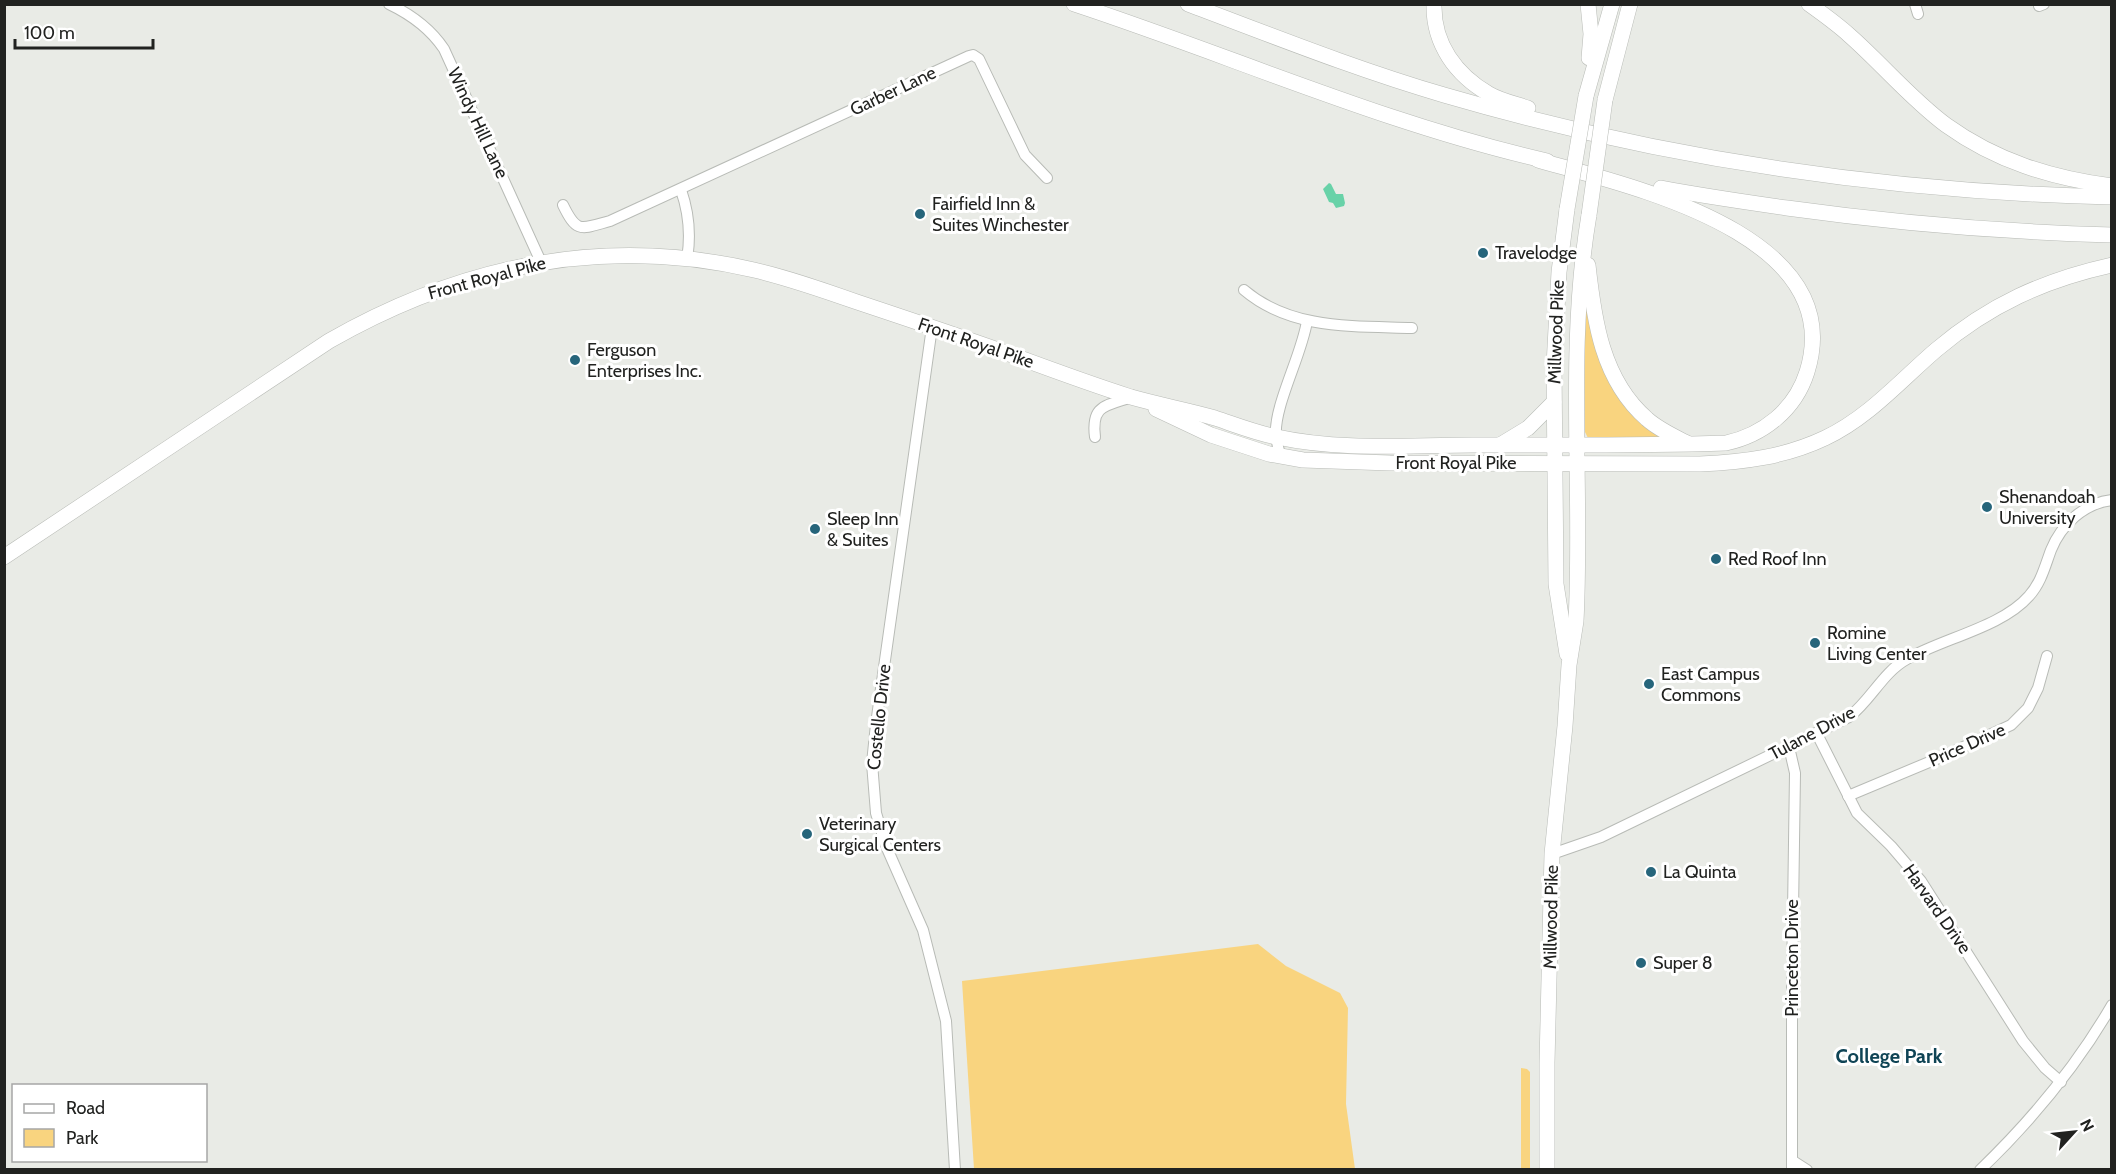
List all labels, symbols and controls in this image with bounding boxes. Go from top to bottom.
scale bar [15,12,153,50]
text: 100 m [24,22,75,44]
street label: Garber Lane [847,62,939,120]
street label: Windy Hill Lane [443,64,513,182]
place label: Fairfield Inn & Suites Winchester [932,193,1069,236]
marker: Fairfield Inn & Suites Winchester [913,207,927,221]
place label: Travelodge [1495,242,1577,264]
marker: Travelodge [1476,246,1490,260]
street label: Front Royal Pike [426,252,548,304]
street label: Millwood Pike [1543,279,1569,385]
street label: Front Royal Pike [915,313,1037,373]
place label: Ferguson Enterprises Inc. [587,339,702,382]
marker: Ferguson Enterprises Inc. [568,353,582,367]
street label: Front Royal Pike [1395,452,1517,474]
place label: Shenandoah University [1999,486,2095,529]
marker: Shenandoah University [1980,500,1994,514]
place label: Sleep Inn & Suites [827,508,899,551]
marker: Sleep Inn & Suites [808,522,822,536]
place label: Red Roof Inn [1728,548,1827,570]
marker: Red Roof Inn [1709,552,1723,566]
place label: Romine Living Center [1827,622,1927,665]
marker: Romine Living Center [1808,636,1822,650]
street label: Costello Drive [863,663,895,771]
place label: East Campus Commons [1661,663,1760,706]
marker: East Campus Commons [1642,677,1656,691]
street label: Tulane Drive [1765,701,1859,765]
street label: Price Drive [1925,718,2009,772]
place label: Veterinary Surgical Centers [819,813,941,856]
marker: Veterinary Surgical Centers [800,827,814,841]
street label: Harvard Drive [1898,860,1976,958]
place label: La Quinta [1663,861,1737,883]
street label: Millwood Pike [1539,865,1563,969]
marker: La Quinta [1644,865,1658,879]
street label: Princeton Drive [1781,899,1803,1017]
place label: Super 8 [1653,952,1713,974]
marker: Super 8 [1634,956,1648,970]
district label: College Park [1836,1044,1943,1068]
legend [12,1084,207,1162]
text: Road [66,1097,105,1119]
north arrow [2044,1102,2104,1162]
text: N [2076,1116,2098,1135]
text: Park [66,1127,99,1149]

